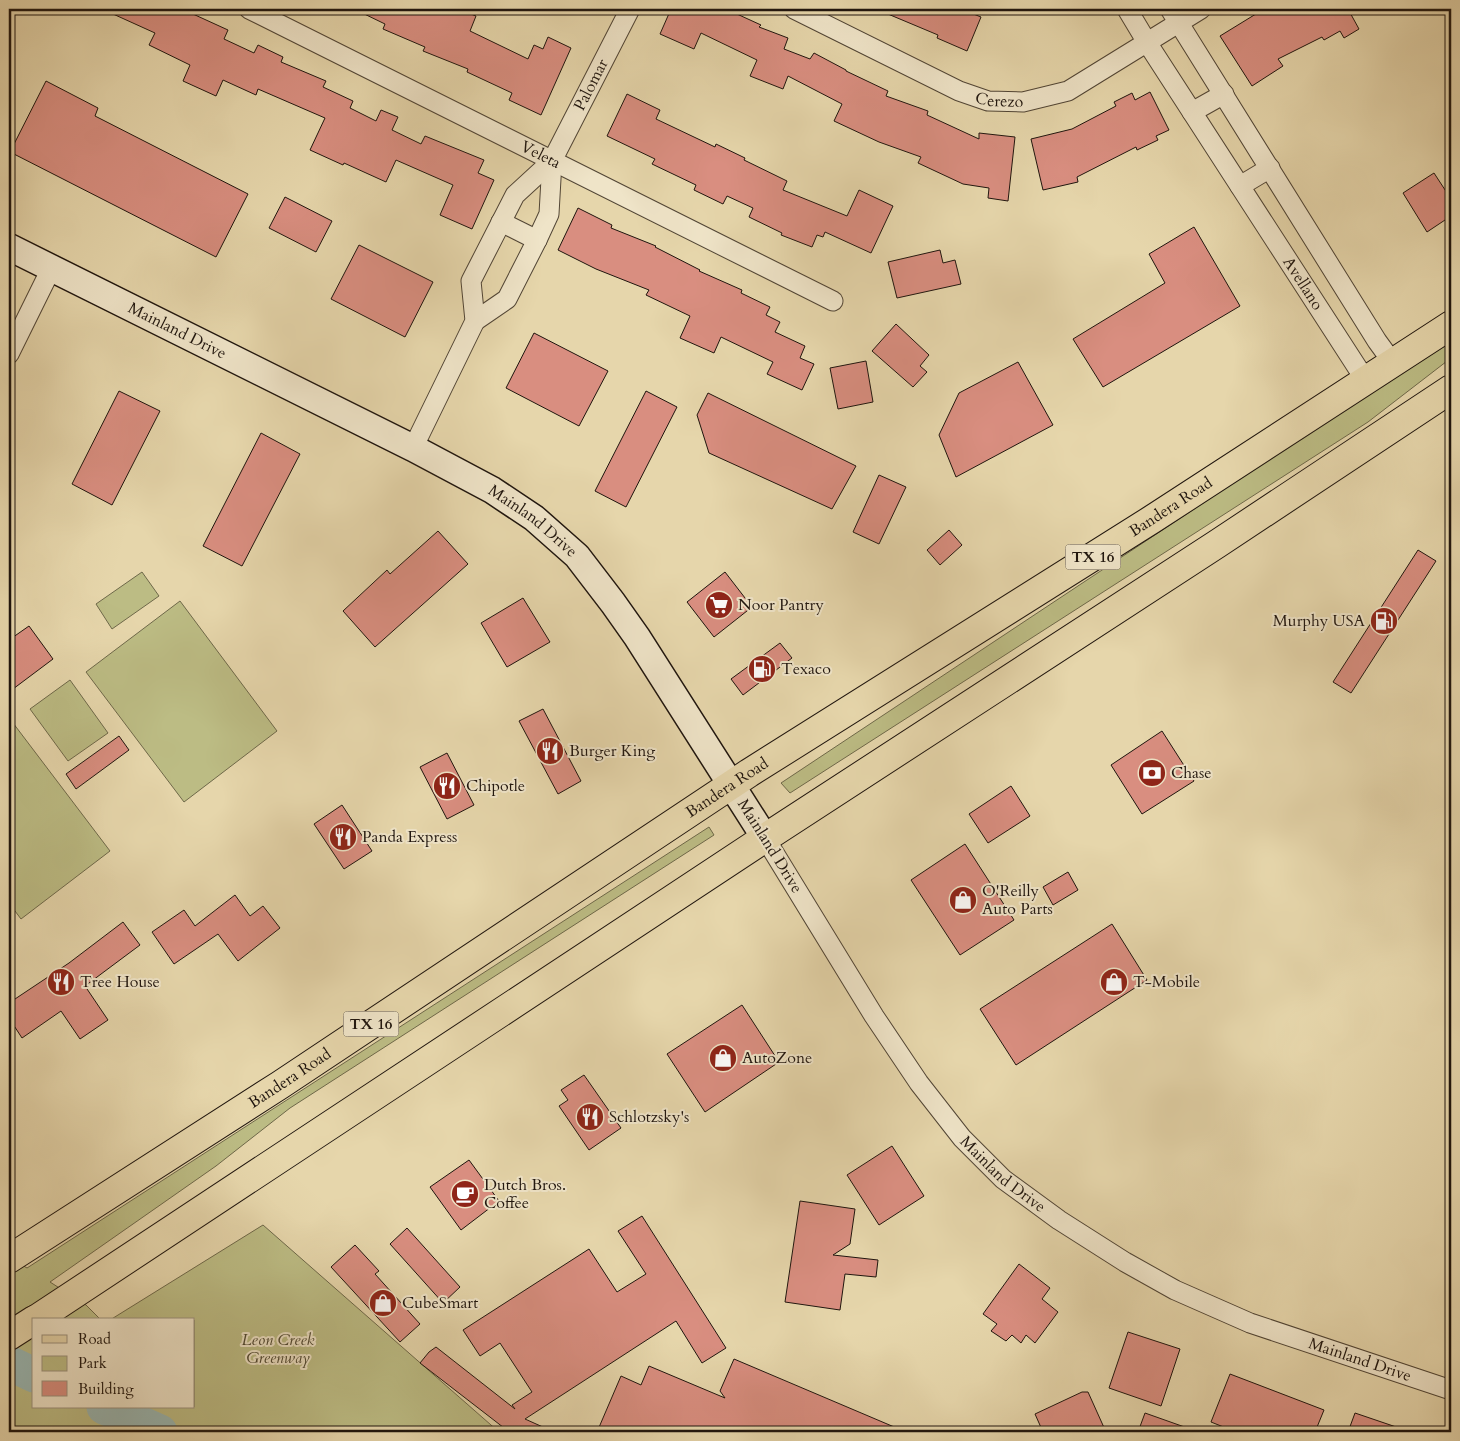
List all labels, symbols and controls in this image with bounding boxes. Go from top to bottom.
street label: Palomar [569,55,614,114]
street label: Cerezo [972,86,1024,113]
street label: Veleta [517,135,565,174]
street label: Avellano [1277,252,1328,315]
street label: Mainland Drive [124,297,230,364]
street label: Bandera Road [1125,472,1217,542]
street label: Mainland Drive [484,480,582,562]
road number: TX 16 [1066,544,1120,570]
supermarket icon: Noor Pantry [704,590,734,620]
place label: Noor Pantry [738,594,824,616]
fuel station icon: Murphy USA [1369,606,1399,636]
place label: Murphy USA [1273,610,1366,632]
fuel station icon: Texaco [747,654,777,684]
place label: Texaco [781,658,831,680]
restaurant icon: Burger King [535,736,565,766]
place label: Burger King [569,740,655,762]
street label: Bandera Road [681,752,773,823]
bank icon: Chase [1137,758,1167,788]
place label: Chase [1171,762,1212,784]
restaurant icon: Chipotle [432,771,462,801]
place label: Chipotle [466,775,525,797]
street label: Mainland Drive [732,795,808,897]
restaurant icon: Panda Express [328,822,358,852]
place label: Panda Express [362,826,457,848]
place label: O'Reilly Auto Parts [982,880,1053,920]
shop icon: O'Reilly Auto Parts [948,885,978,915]
restaurant icon: Tree House [46,967,76,997]
shop icon: T-Mobile [1099,967,1129,997]
place label: Tree House [80,971,160,993]
place label: T-Mobile [1133,971,1200,993]
road number: TX 16 [344,1012,398,1036]
street label: Bandera Road [244,1043,336,1113]
shop icon: AutoZone [708,1043,738,1073]
place label: AutoZone [742,1047,812,1069]
restaurant icon: Schlotzsky's [575,1102,605,1132]
place label: Schlotzsky's [609,1106,689,1128]
street label: Mainland Drive [955,1131,1050,1218]
place label: Dutch Bros. Coffee [484,1174,566,1214]
cafe icon: Dutch Bros. Coffee [450,1179,480,1209]
shop icon: CubeSmart [368,1288,398,1318]
place label: CubeSmart [402,1292,478,1314]
legend [32,1318,195,1408]
text: Road [78,1329,111,1349]
park label: Leon Creek Greenway [241,1329,315,1369]
street label: Mainland Drive [1306,1332,1414,1387]
text: Park [78,1353,107,1373]
text: Building [78,1379,134,1399]

